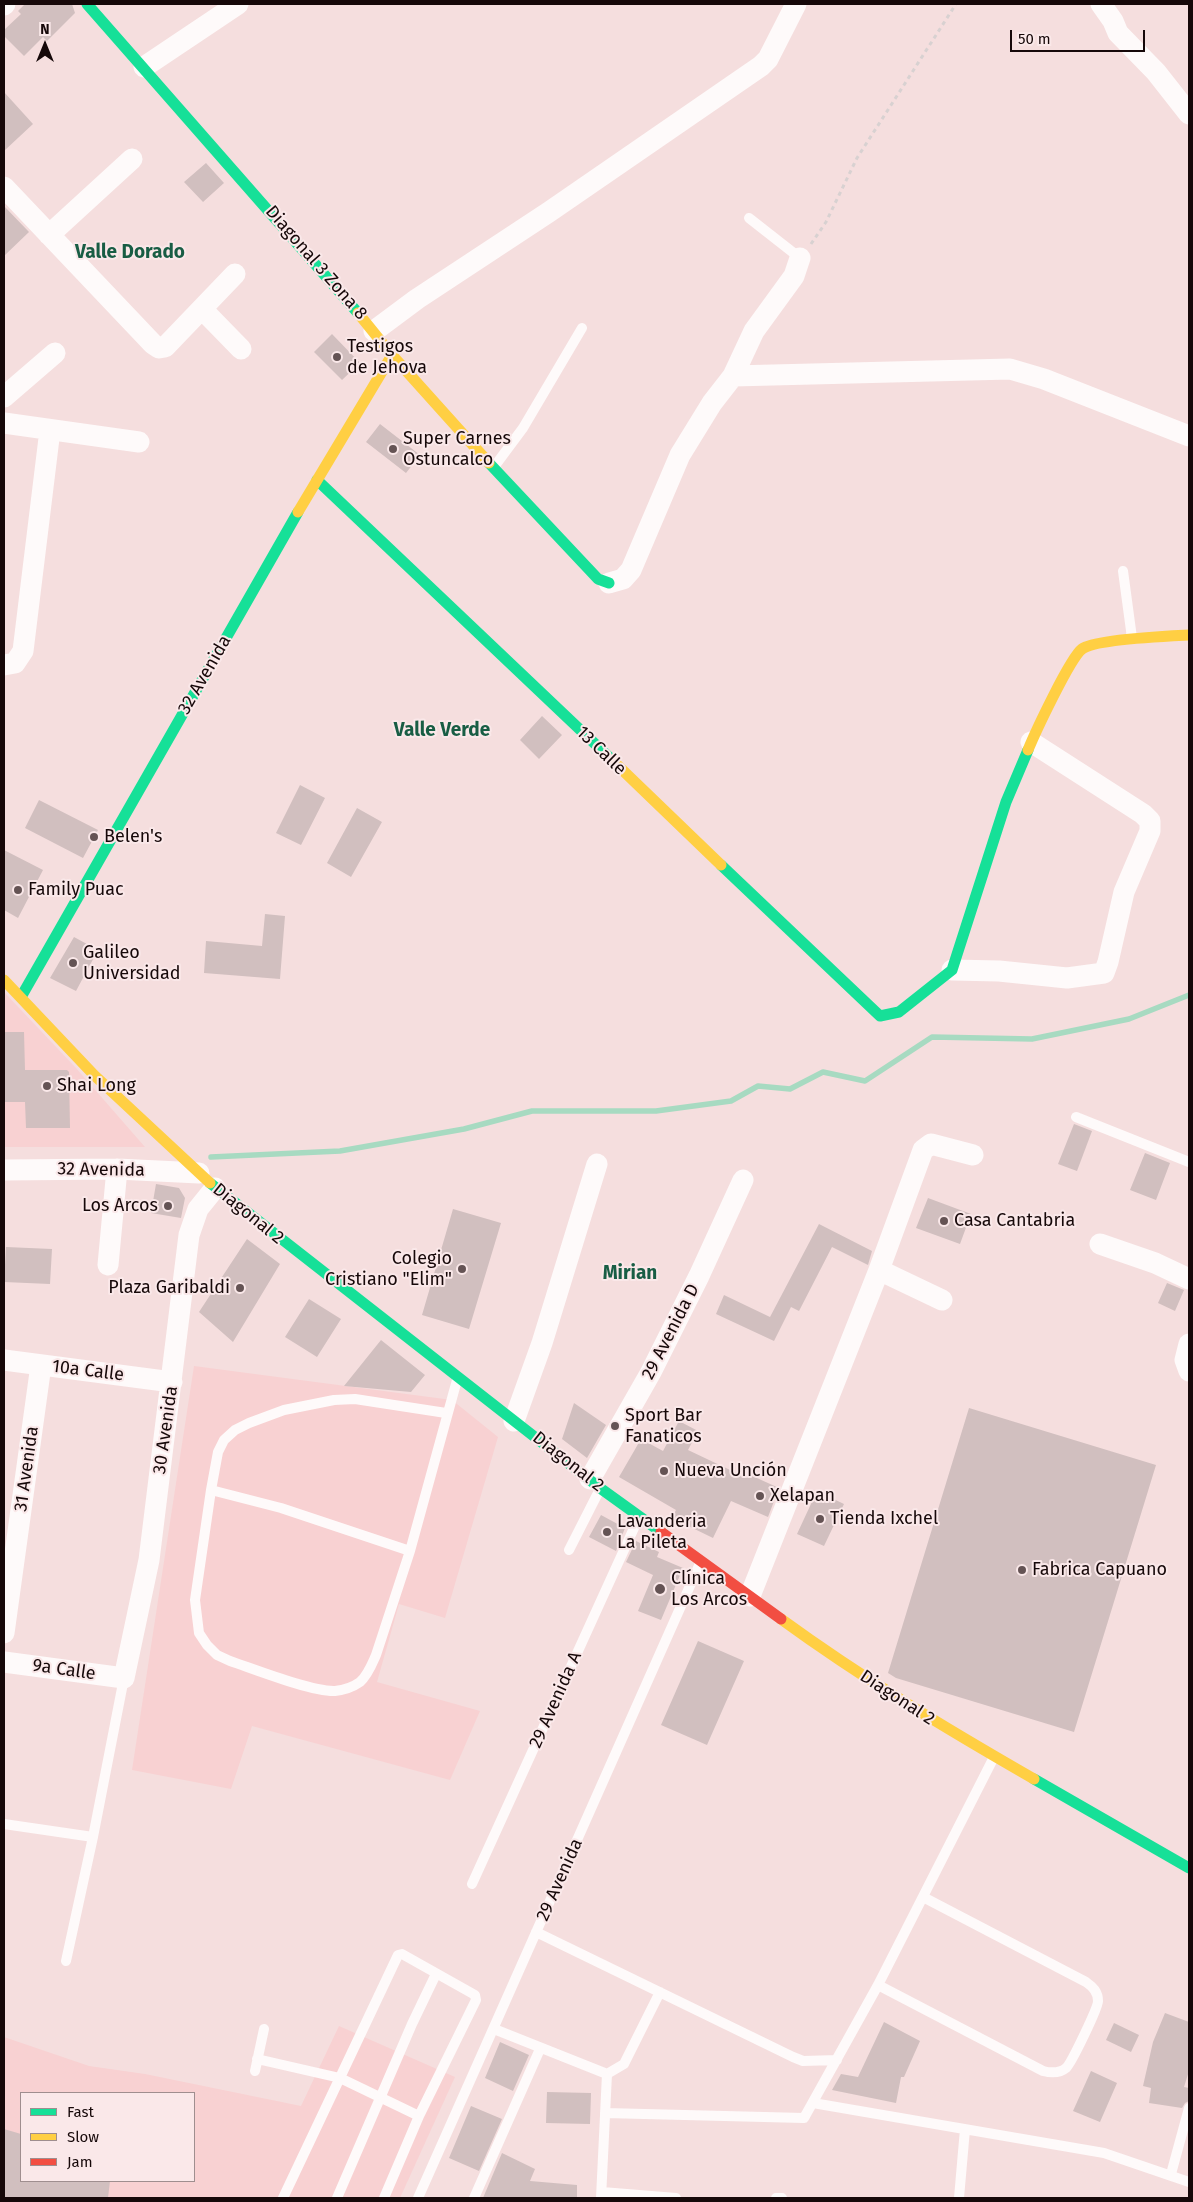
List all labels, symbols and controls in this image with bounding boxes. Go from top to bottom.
north arrow [20,20,70,70]
scale bar [1013,20,1148,52]
text: N [40,21,50,38]
text: 50 m [1018,30,1051,48]
street label: Diagonal 3 Zona 8 [260,201,372,325]
district label: Valle Dorado [75,242,185,264]
place label: Testigos de Jehova [347,336,427,378]
marker: Testigos de Jehova [331,351,343,363]
place label: Super Carnes Ostuncalco [403,428,511,470]
marker: Super Carnes Ostuncalco [387,443,399,455]
street label: 32 Avenida [174,632,236,718]
district label: Valle Verde [394,720,490,742]
street label: 13 Calle [571,722,631,780]
place label: Belen's [104,826,162,848]
marker: Belen's [88,831,100,843]
place label: Family Puac [28,879,124,901]
marker: Family Puac [12,884,24,896]
place label: Galileo Universidad [83,942,181,984]
marker: Galileo Universidad [67,957,79,969]
place label: Shai Long [57,1075,136,1097]
marker: Shai Long [41,1080,53,1092]
street label: 32 Avenida [57,1158,145,1182]
street label: Diagonal 2 [208,1179,288,1249]
place label: Los Arcos [82,1195,158,1217]
marker: Los Arcos [162,1200,174,1212]
place label: Casa Cantabria [954,1210,1075,1232]
marker: Casa Cantabria [938,1215,950,1227]
place label: Colegio Cristiano "Elim" [325,1248,452,1290]
marker: Colegio Cristiano "Elim" [456,1263,468,1275]
district label: Mirian [603,1263,657,1285]
place label: Plaza Garibaldi [108,1277,230,1299]
street label: 29 Avenida D [638,1281,704,1383]
marker: Plaza Garibaldi [234,1282,246,1294]
street label: 10a Calle [51,1356,125,1386]
street label: 30 Avenida [149,1384,183,1476]
place label: Sport Bar Fanaticos [625,1405,702,1448]
marker: Sport Bar Fanaticos [609,1420,621,1432]
street label: 31 Avenida [10,1425,44,1513]
street label: Diagonal 2 [528,1427,608,1497]
place label: Nueva Unción [674,1460,787,1482]
marker: Nueva Unción [658,1465,670,1477]
place label: Xelapan [770,1485,835,1507]
marker: Xelapan [754,1490,766,1502]
place label: Tienda Ixchel [830,1508,938,1530]
place label: Lavanderia La Pileta [617,1511,707,1554]
marker: Tienda Ixchel [814,1513,826,1525]
marker: Lavanderia La Pileta [601,1526,613,1538]
place label: Fabrica Capuano [1032,1559,1167,1581]
marker: Fabrica Capuano [1016,1564,1028,1576]
place label: Clínica Los Arcos [671,1568,747,1610]
marker: Clínica Los Arcos [653,1582,667,1596]
street label: 29 Avenida A [525,1649,587,1751]
street label: 9a Calle [31,1655,97,1685]
street label: Diagonal 2 [855,1666,939,1730]
street label: 29 Avenida [532,1835,588,1925]
legend [20,2092,195,2182]
text: Fast [67,2103,94,2121]
text: Slow [67,2128,99,2146]
text: Jam [67,2153,93,2171]

